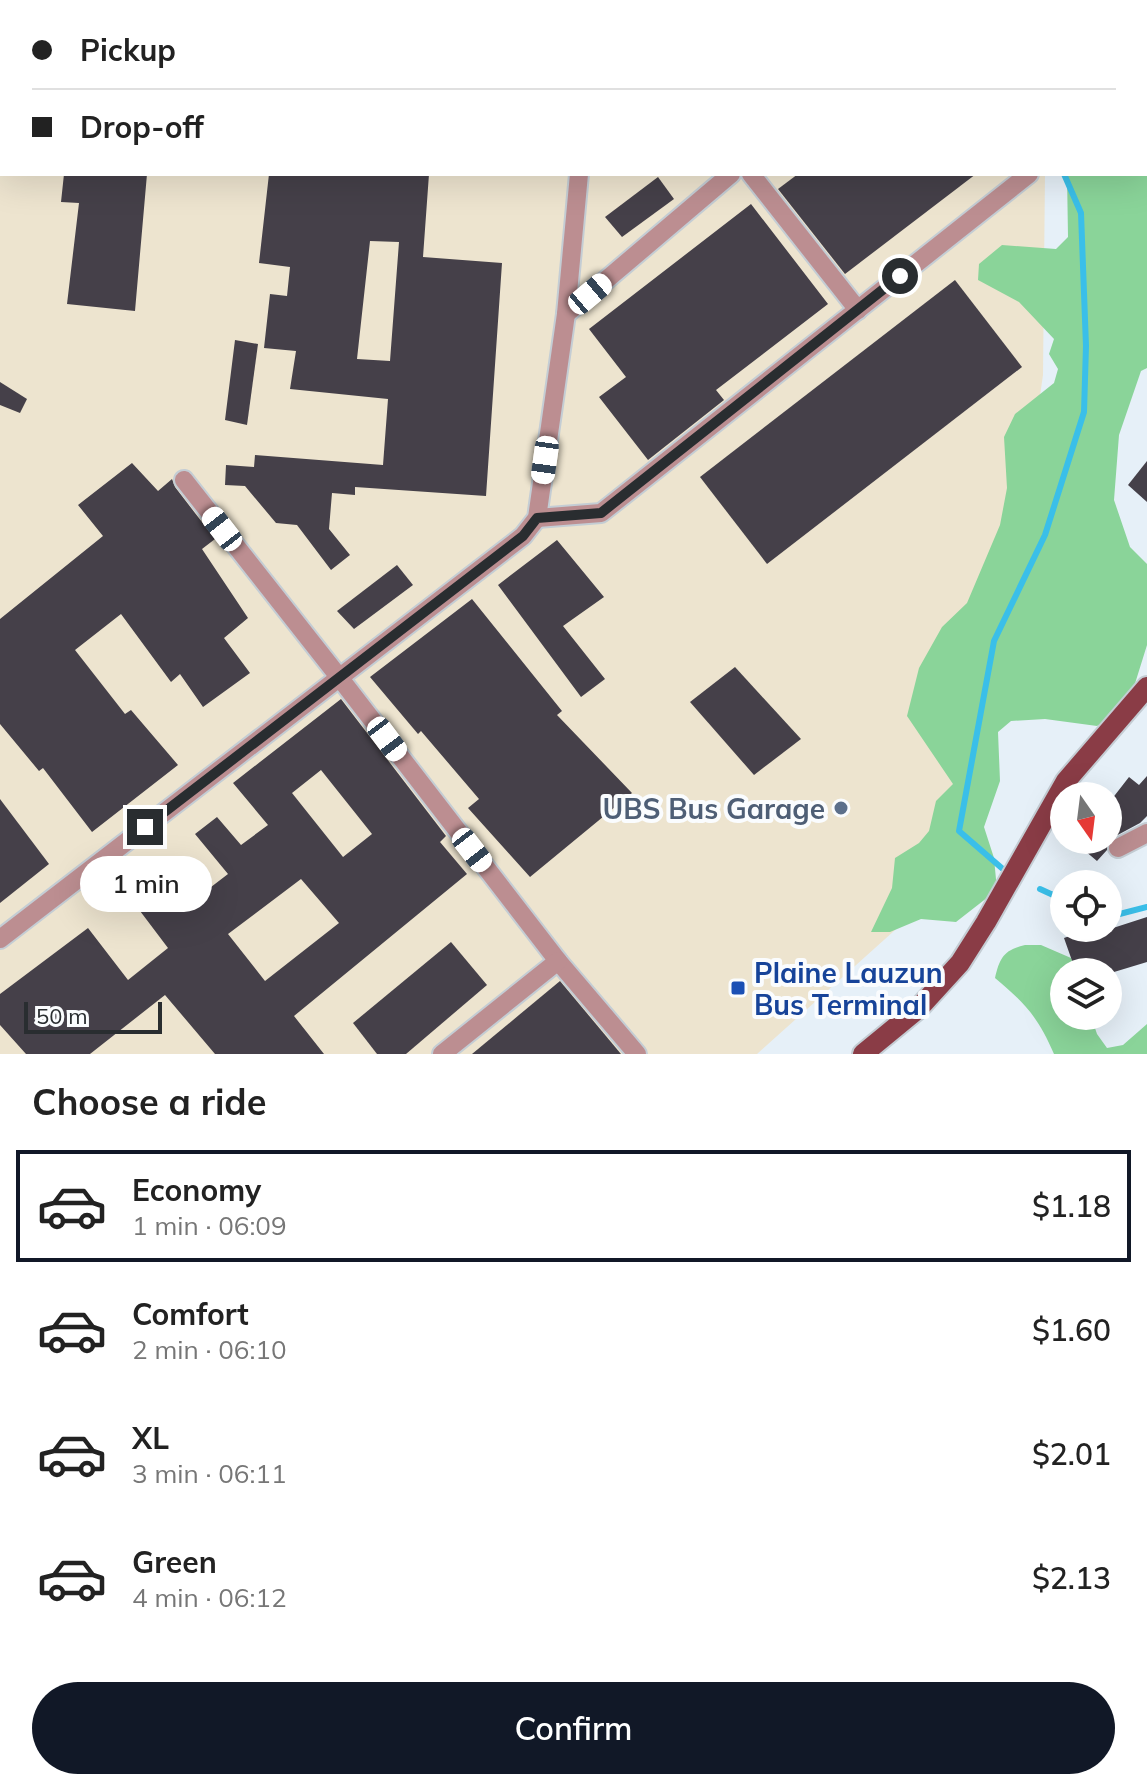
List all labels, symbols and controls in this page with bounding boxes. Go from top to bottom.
text: Pickup [80,31,176,69]
text: Drop-off [80,108,204,146]
route start [882,258,918,294]
car [564,269,616,319]
car [530,435,560,485]
car [198,503,246,555]
car [363,713,411,765]
north arrow [1050,782,1122,854]
map controls [1050,782,1122,1030]
place label: UBS Bus Garage [602,791,825,826]
marker: UBS Bus Garage [832,799,850,817]
route end [127,809,163,845]
car [448,824,496,876]
callout: 1 min [79,855,211,911]
text: 1 min [112,867,180,900]
button: locate [1050,870,1122,942]
place label: Plaine Lauzun Bus Terminal [754,955,943,1022]
button: layers [1050,958,1122,1030]
marker: Plaine Lauzun Bus Terminal [729,979,747,997]
scale bar [24,998,162,1034]
text: 50 m [36,1002,87,1030]
text: Choose a ride [32,1079,266,1124]
icon: car [36,1170,108,1242]
text: Economy [132,1171,261,1209]
text: $1.18 [1032,1187,1111,1225]
text: 1 min · 06:09 [132,1209,287,1242]
icon: car [36,1294,108,1366]
text: Comfort [132,1295,249,1333]
text: $1.60 [1032,1311,1111,1349]
text: 2 min · 06:10 [132,1333,287,1366]
icon: car [36,1418,108,1490]
text: XL [132,1419,169,1457]
text: $2.01 [1032,1435,1111,1473]
text: 3 min · 06:11 [132,1457,287,1490]
icon: car [36,1542,108,1614]
text: Green [132,1543,217,1581]
text: $2.13 [1032,1559,1111,1597]
text: 4 min · 06:12 [132,1581,287,1614]
button: Confirm [32,1682,1115,1774]

